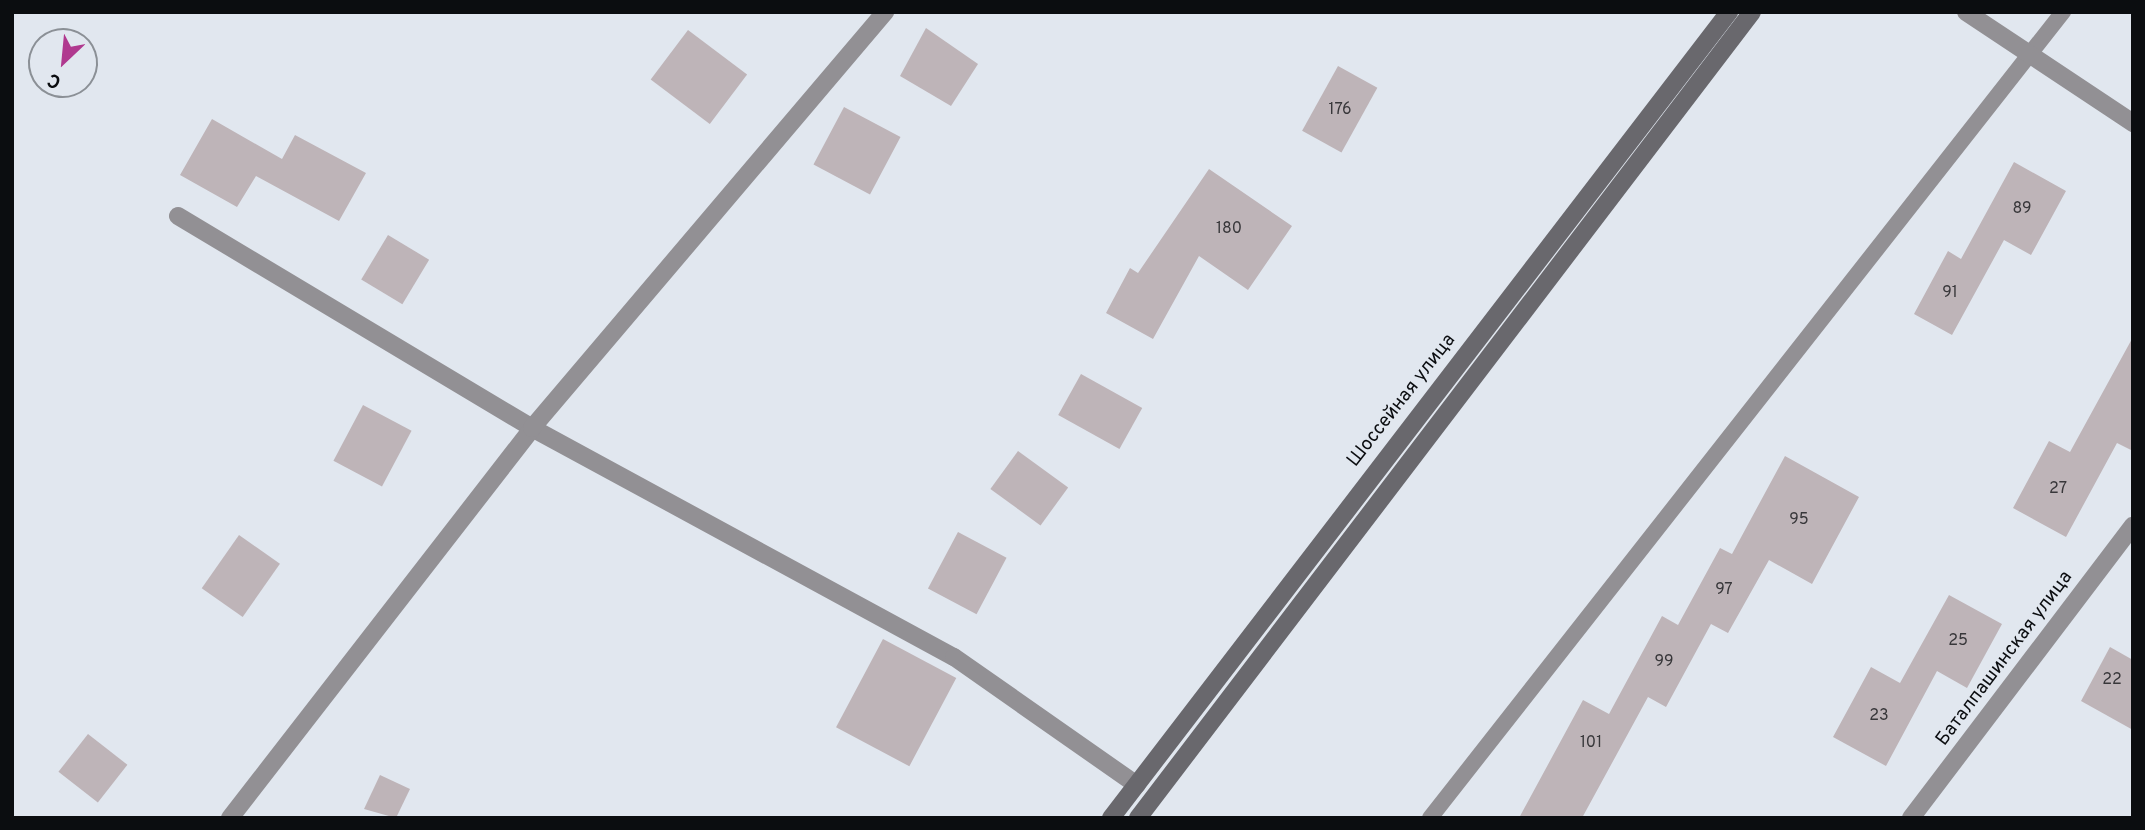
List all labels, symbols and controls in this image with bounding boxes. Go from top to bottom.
north arrow [28,28,98,98]
text: С [44,67,65,94]
house number: 176 [1328,100,1352,120]
house number: 89 [2012,199,2032,219]
house number: 180 [1216,219,1242,239]
house number: 91 [1942,283,1958,303]
street label: Шоссейная улица [1343,330,1461,472]
house number: 27 [2049,479,2067,499]
house number: 95 [1789,510,1809,530]
street label: Баталпашинская улица [1932,567,2078,751]
house number: 97 [1715,580,1733,600]
house number: 25 [1948,631,1968,651]
house number: 99 [1654,652,1674,672]
house number: 22 [2102,670,2122,690]
house number: 23 [1869,706,1889,726]
house number: 101 [1580,733,1602,753]

